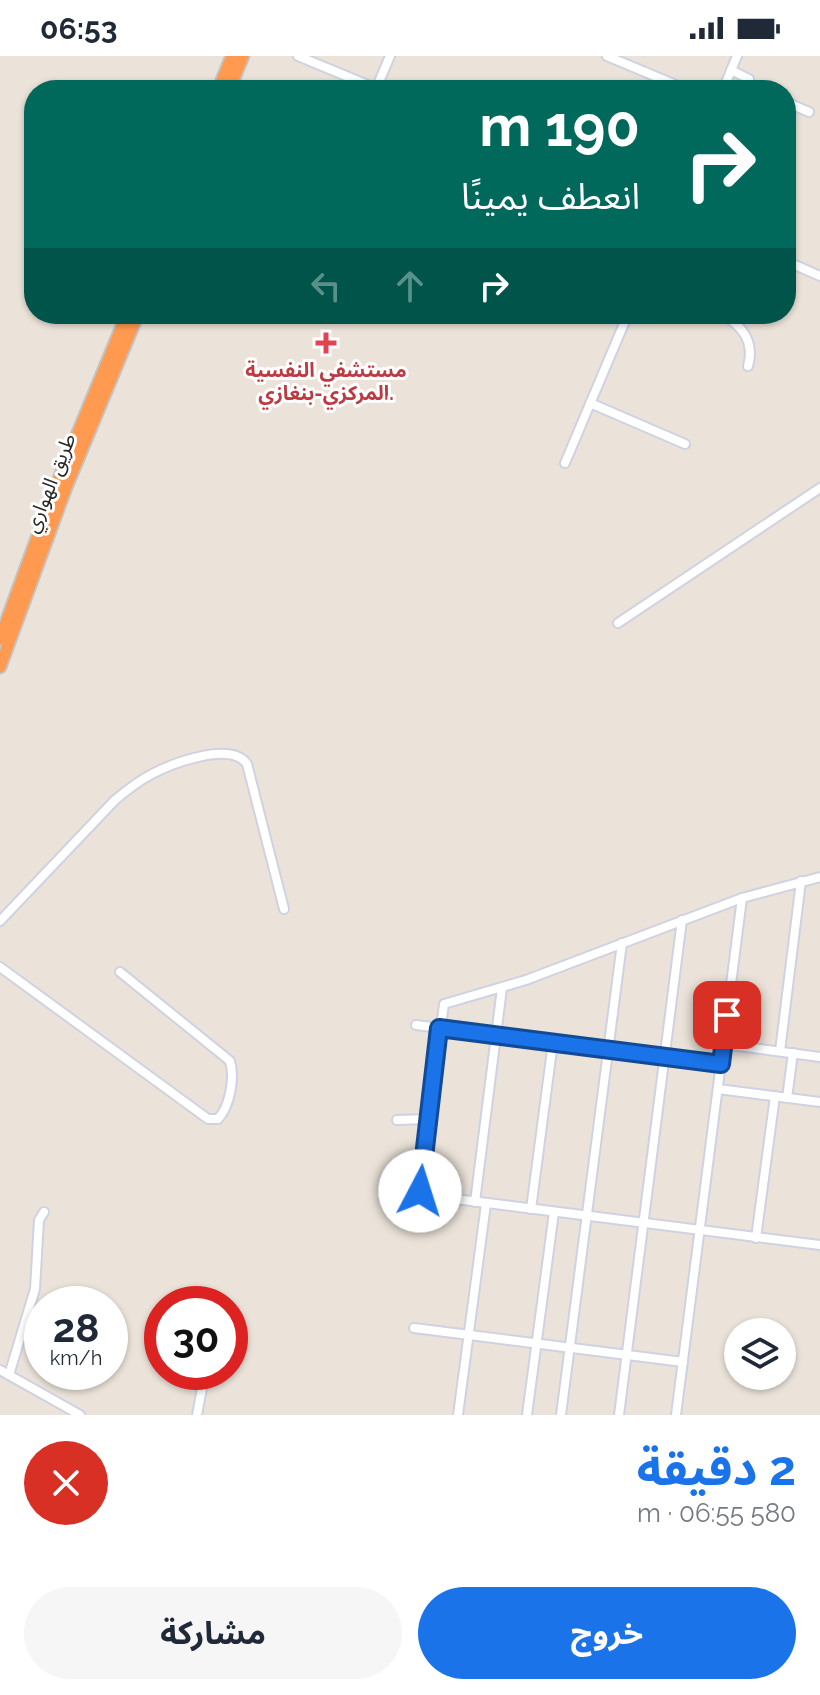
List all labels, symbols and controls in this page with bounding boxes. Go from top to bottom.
text: 06:53 [40,11,117,46]
text: 190 m [479,93,640,159]
icon: right [668,112,772,216]
text: انعطف يمينًا [461,175,640,217]
icon: left [304,264,348,308]
icon: ahead [388,264,432,308]
icon: right [472,264,516,308]
marker: مستشفي النفسية المركزي-بنغازي. [315,332,337,354]
place label: مستشفي النفسية المركزي-بنغازي. [245,358,407,410]
street label: طريق الهواري [19,430,84,538]
pin [693,981,761,1049]
icon: arrive [705,993,749,1037]
position arrow [378,1149,462,1233]
speed limit sign: 30 [144,1286,248,1390]
text: 28 [53,1304,99,1351]
map controls [724,1318,796,1390]
button: layers [724,1318,796,1390]
text: km/h [50,1346,102,1370]
text: 2 دقيقة [637,1440,796,1496]
button: close [24,1441,108,1525]
text: 580 m · 06:55 [637,1498,796,1528]
button: مشاركة [24,1587,402,1679]
button: خروج [418,1587,796,1679]

